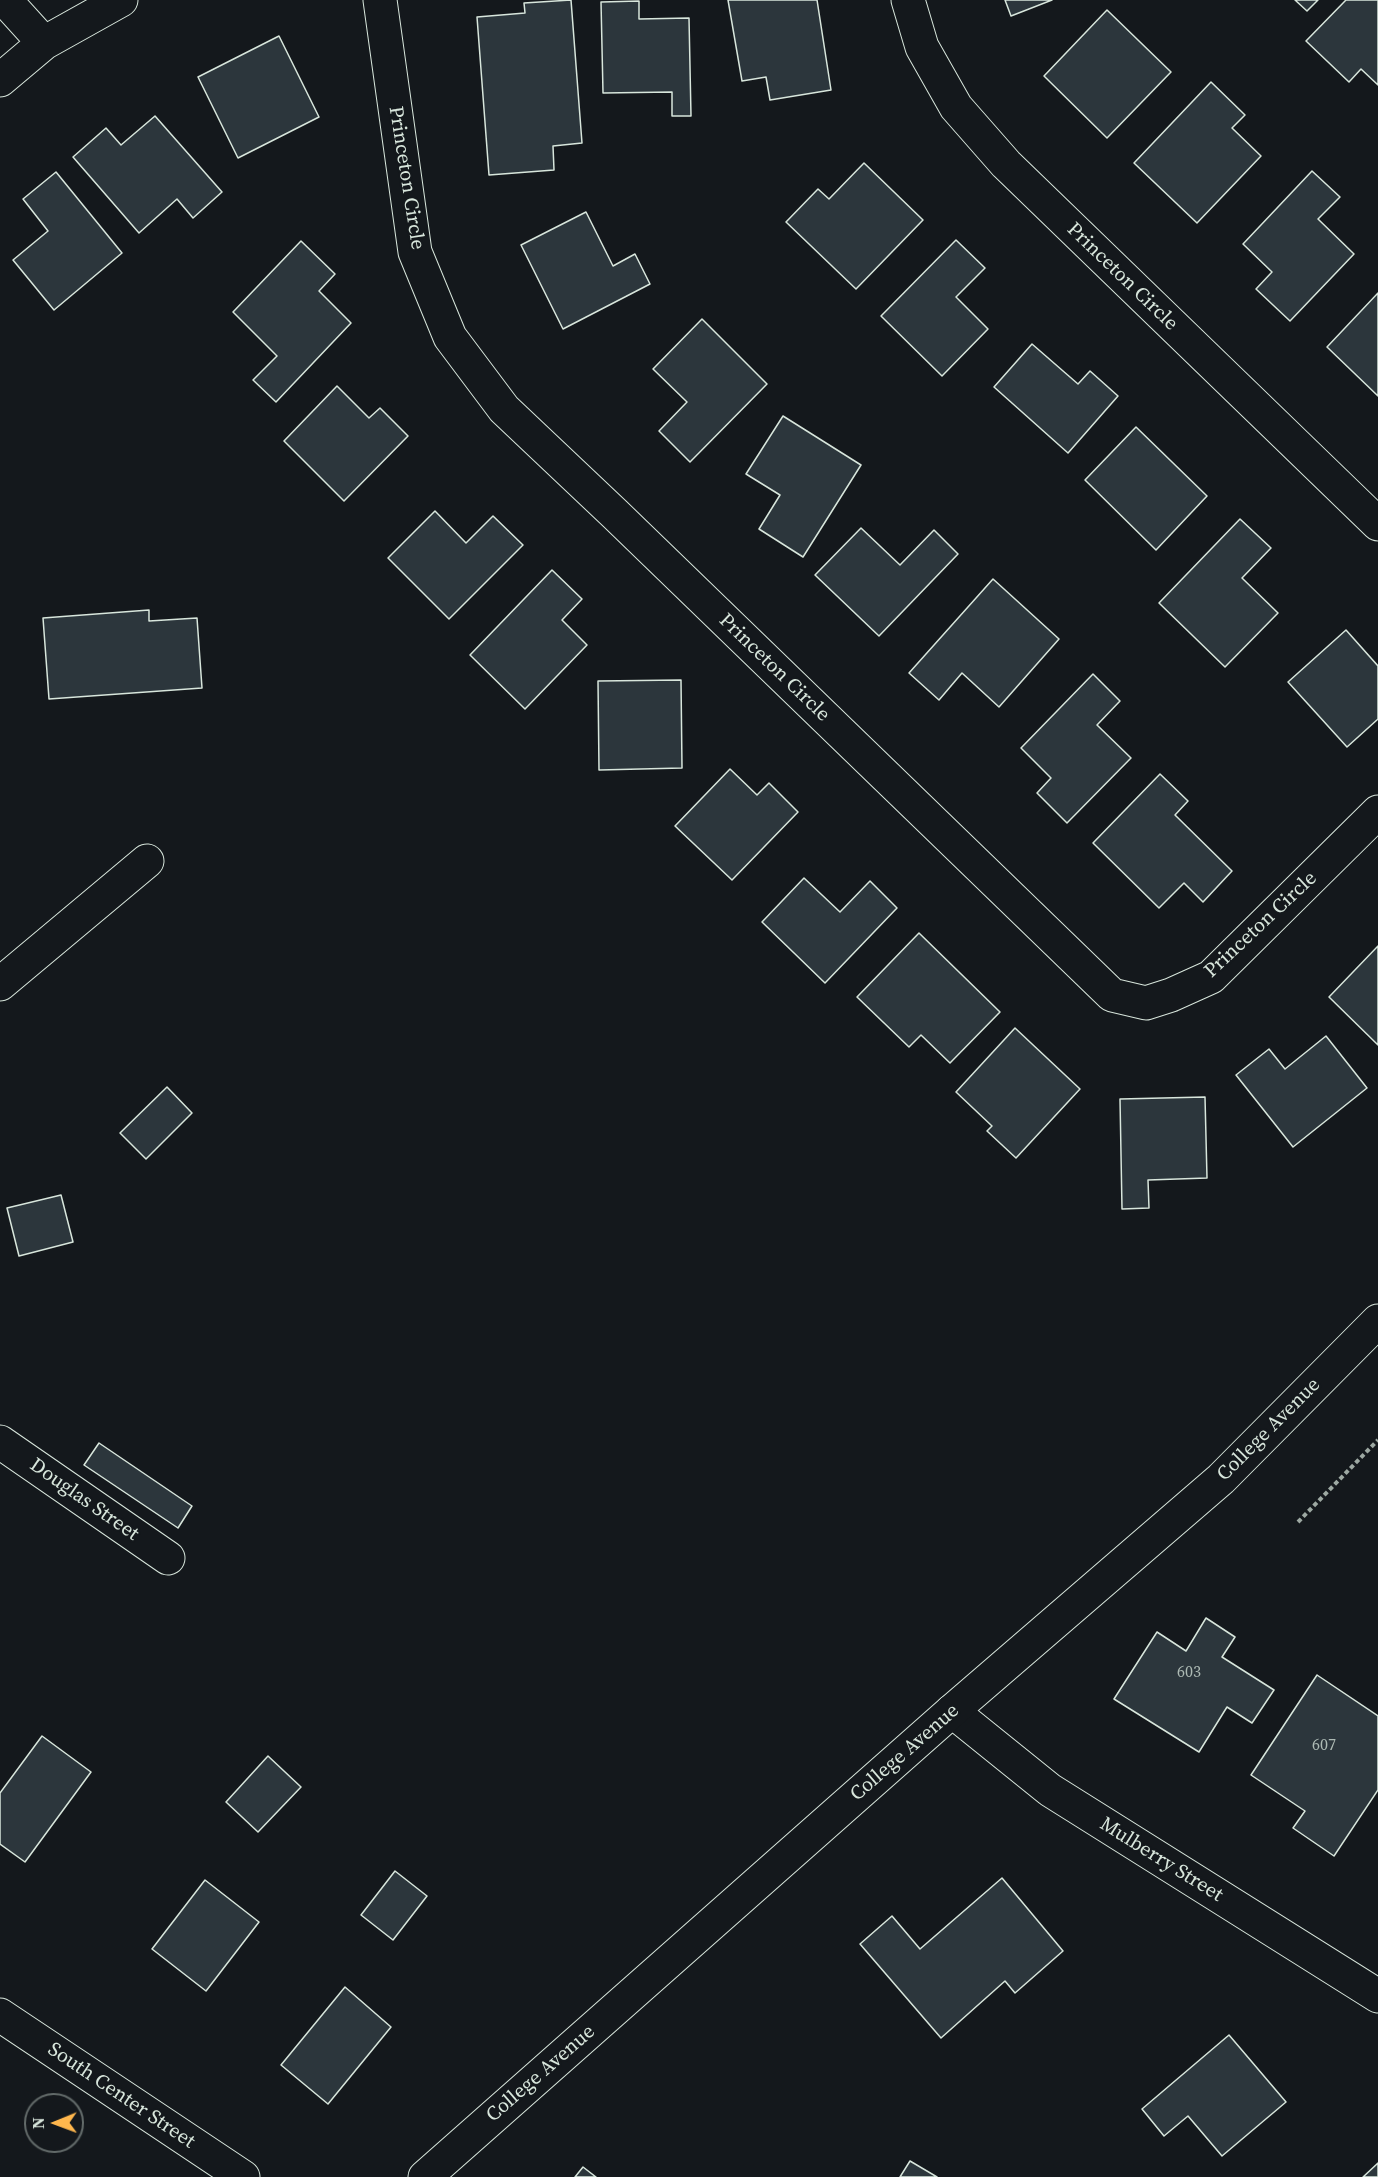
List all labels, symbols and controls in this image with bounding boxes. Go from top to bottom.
street label: Princeton Circle [383,105,429,251]
street label: Princeton Circle [1062,218,1182,336]
street label: Princeton Circle [714,609,834,727]
street label: Princeton Circle [1200,867,1322,983]
street label: College Avenue [1212,1373,1326,1487]
street label: Douglas Street [25,1454,143,1546]
house number: 603 [1177,1663,1201,1683]
street label: College Avenue [846,1699,964,1807]
house number: 607 [1312,1736,1336,1756]
street label: Mulberry Street [1095,1813,1227,1907]
street label: College Avenue [482,2020,600,2128]
street label: South Center Street [43,2038,199,2154]
north arrow [24,2093,84,2153]
text: N [27,2117,49,2129]

